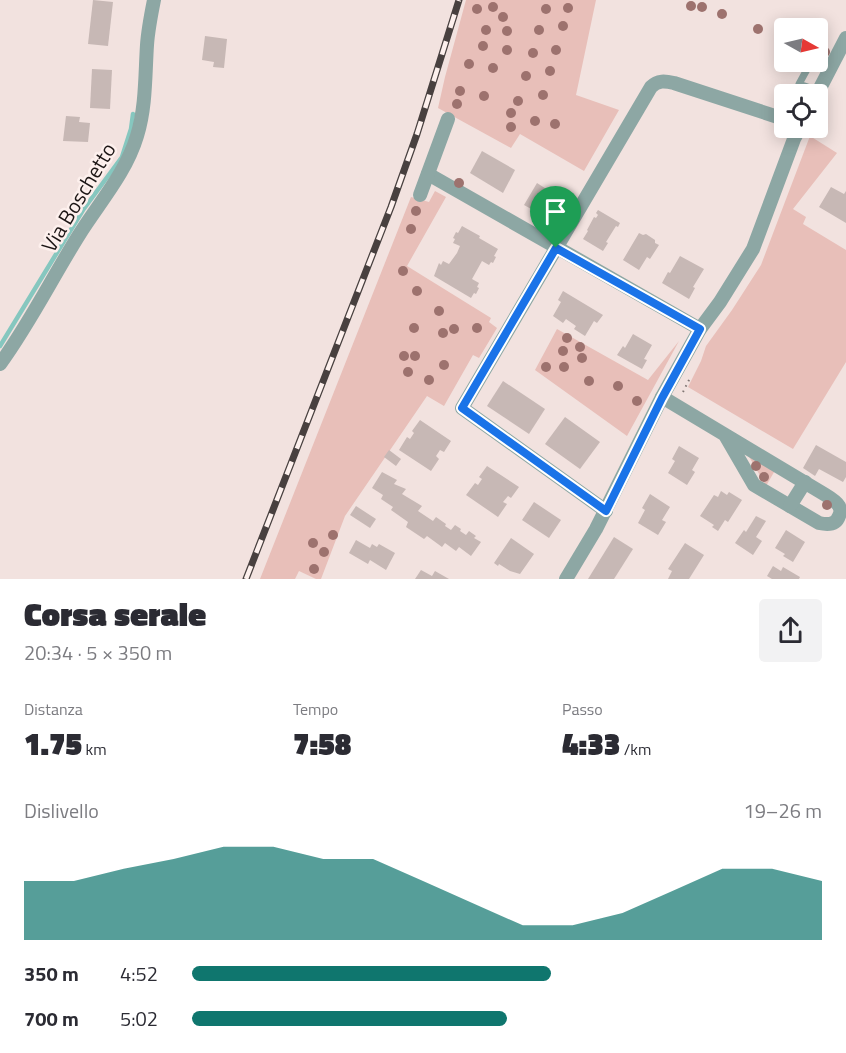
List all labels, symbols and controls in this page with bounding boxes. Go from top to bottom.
north arrow [774,18,828,72]
map controls [774,18,828,138]
button: locate [774,84,828,138]
street label: Via Boschetto [33,136,123,258]
pin [530,186,581,248]
icon: arrive [539,195,572,228]
text: Corsa serale [24,589,206,639]
button: share [759,599,822,662]
text: 20:34 · 5 × 350 m [24,637,172,668]
text: Distanza [24,697,83,721]
text: Tempo [293,697,338,721]
text: Passo [562,697,603,721]
text: 1.75 [24,721,82,767]
text: 7:58 [293,721,351,767]
text: 4:33 [562,721,620,767]
text: km [82,737,107,761]
text: /km [620,737,651,761]
text: Dislivello [24,795,99,826]
text: 19–26 m [743,795,822,826]
text: 350 m [24,958,79,989]
text: 4:52 [120,958,158,989]
text: 700 m [24,1003,79,1034]
text: 5:02 [120,1003,158,1034]

